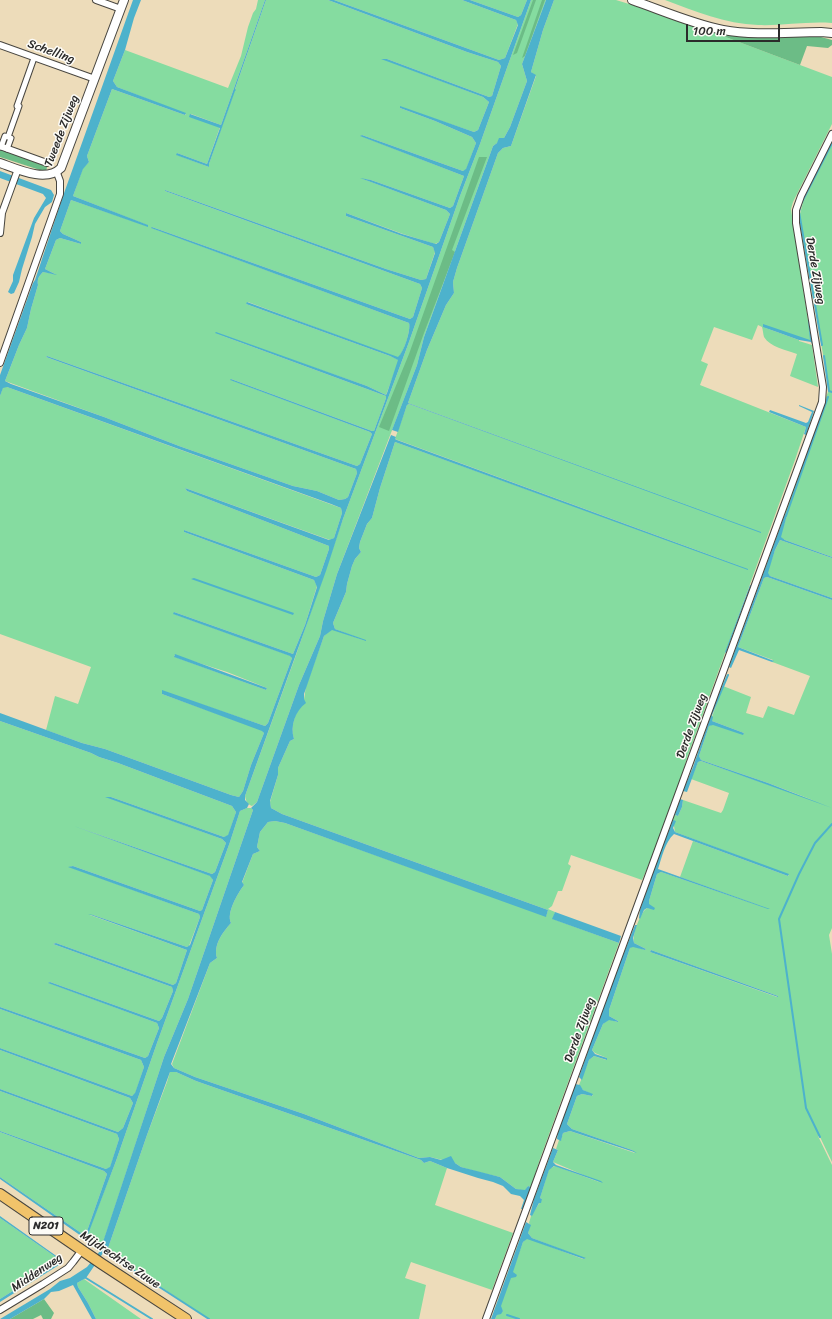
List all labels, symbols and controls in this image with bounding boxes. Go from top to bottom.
scale bar [688,16,782,42]
text: 100 m [693,20,726,42]
street label: Schelling [26,37,76,67]
street label: Tweede Zijweg [42,93,82,169]
street label: Derde Zijweg [802,236,828,306]
street label: Derde Zijweg [674,692,710,760]
street label: Derde Zijweg [562,996,598,1064]
road number: N201 [29,1217,63,1235]
street label: Mijdrechtse Zuwe [77,1228,163,1292]
street label: Middenweg [9,1251,65,1295]

